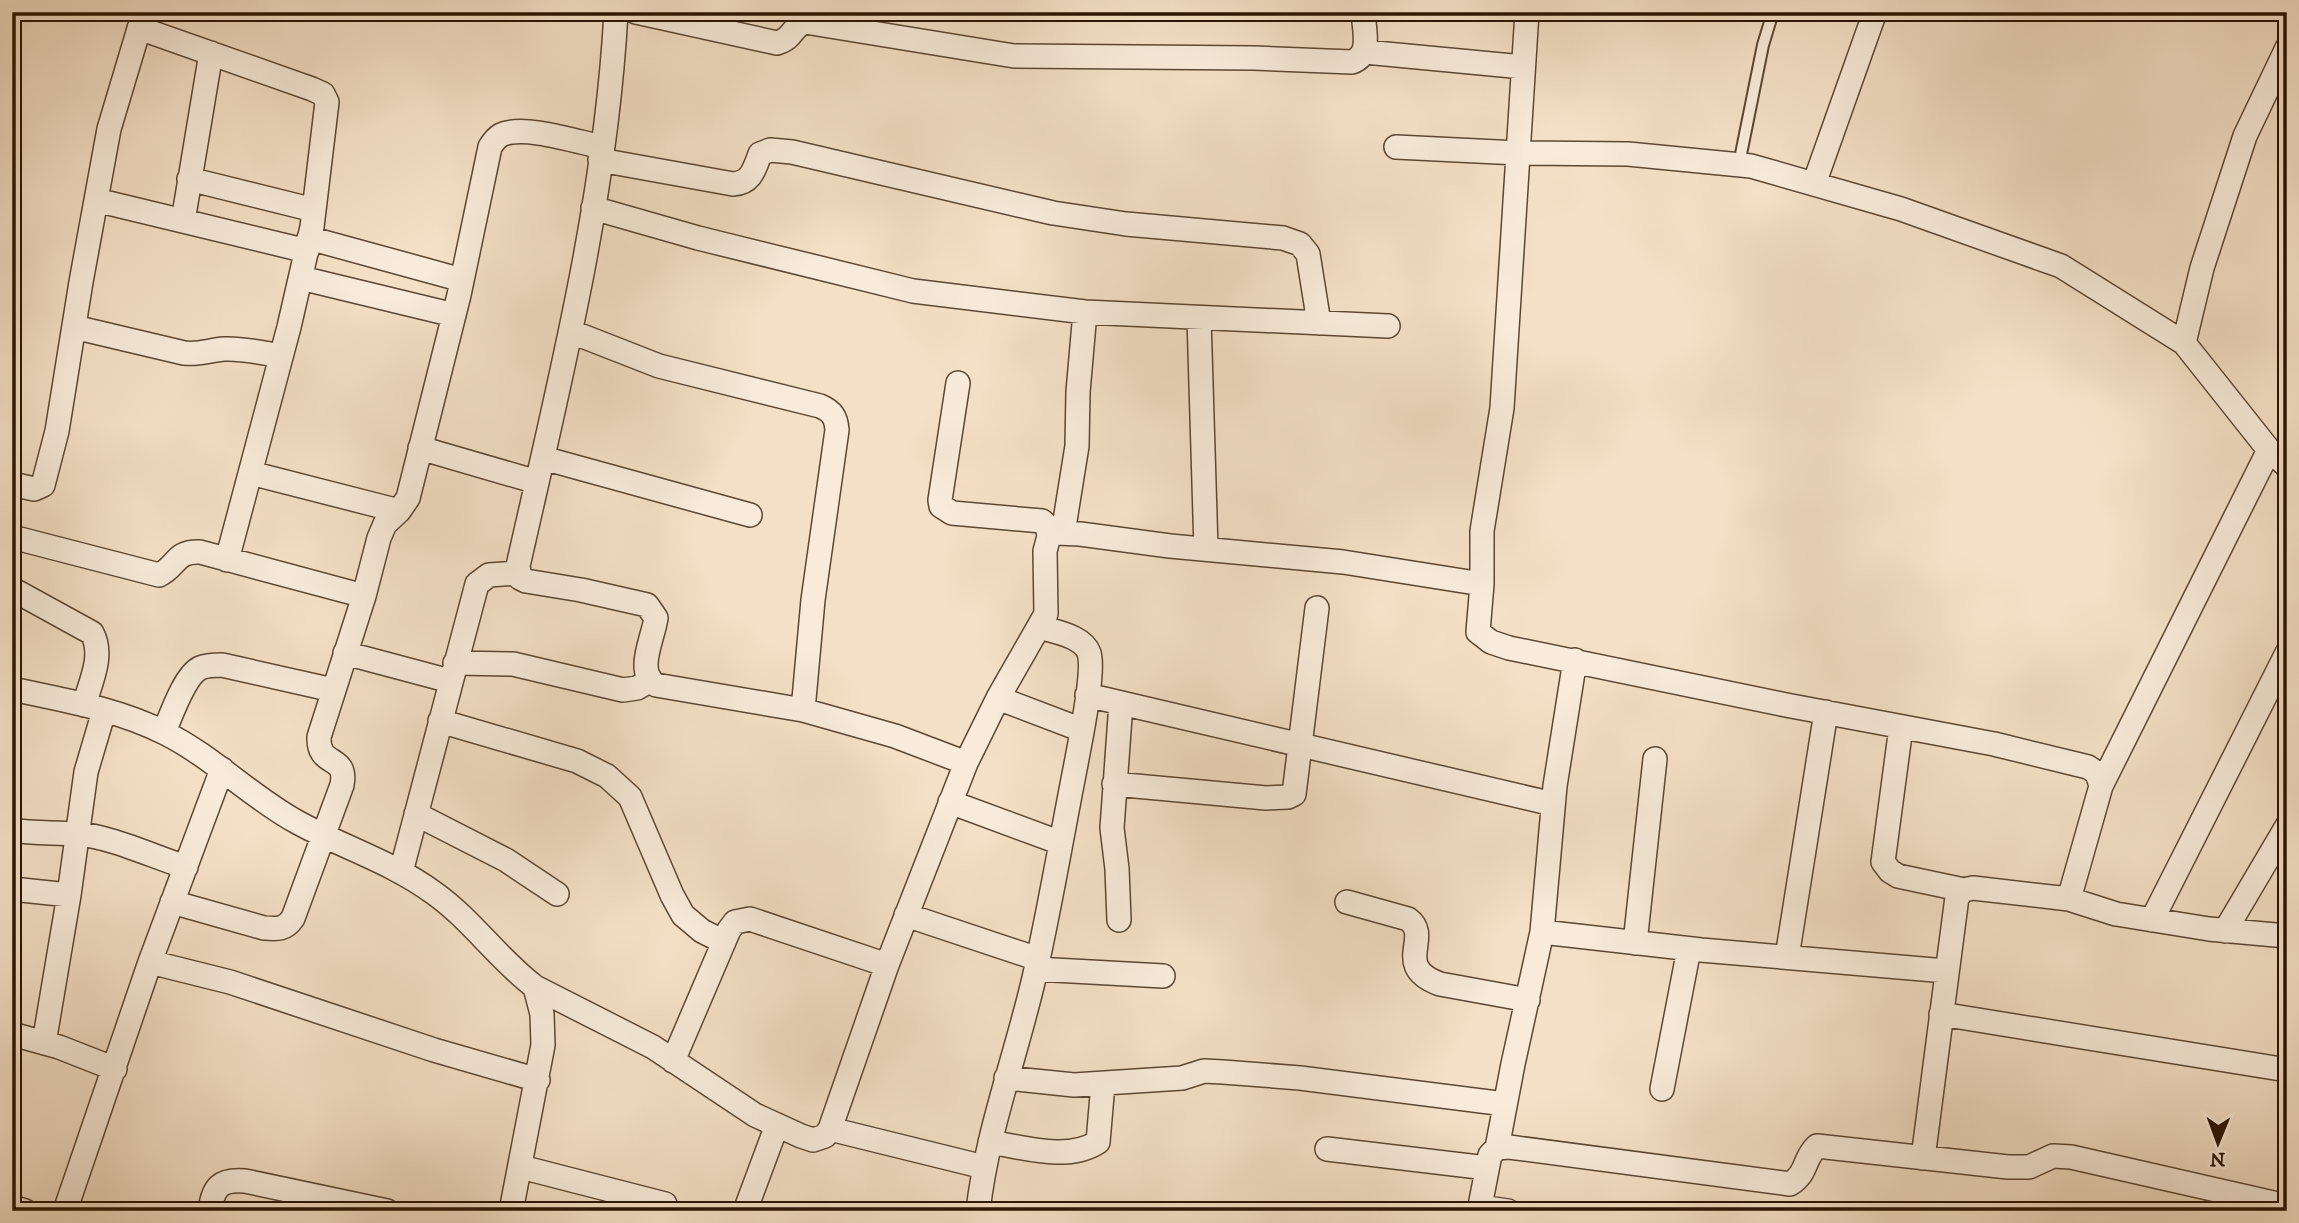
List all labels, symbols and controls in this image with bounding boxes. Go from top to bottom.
north arrow [2184,1108,2254,1178]
text: N [2209,1147,2226,1170]

